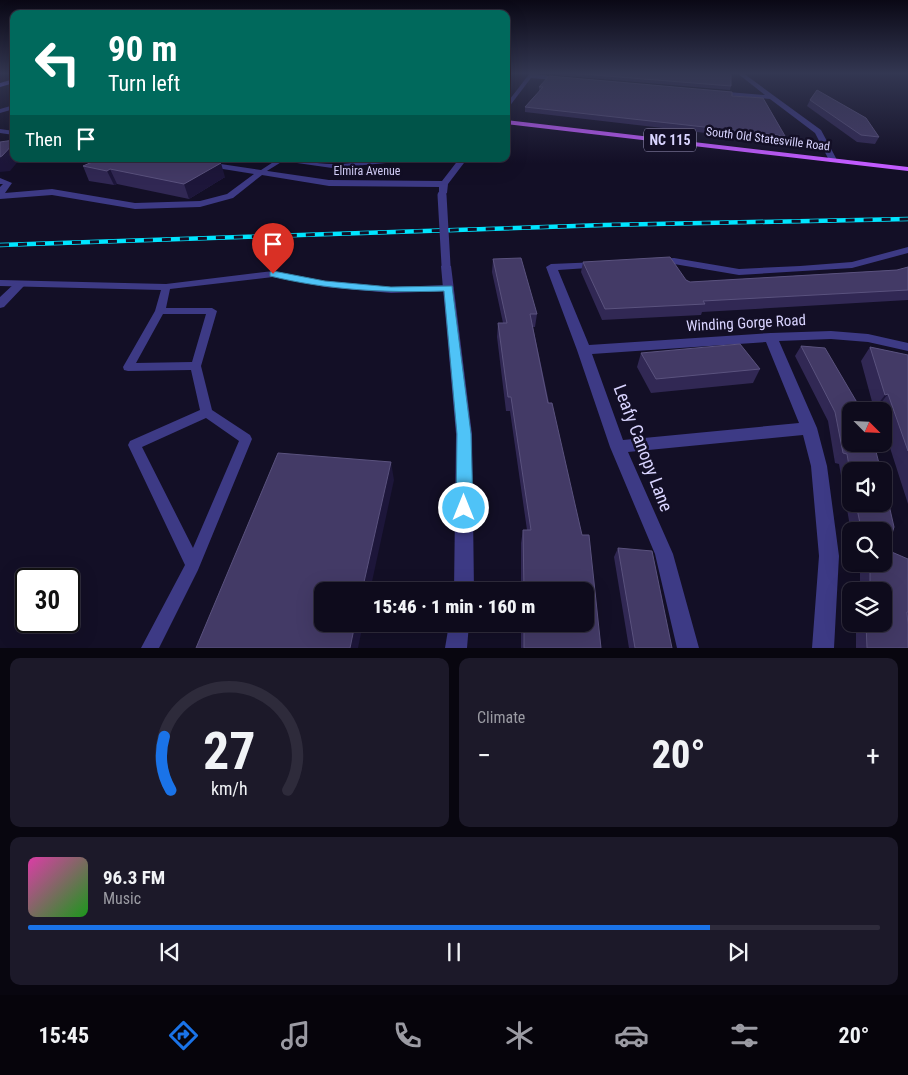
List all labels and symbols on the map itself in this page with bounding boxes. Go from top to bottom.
street label: South Old Statesville Road [705,124,831,154]
road number: NC 115 [644,128,696,152]
street label: Elmira Avenue [334,164,401,178]
pin [252,223,294,274]
street label: Winding Gorge Road [686,311,806,335]
street label: Leafy Canopy Lane [610,381,677,514]
north arrow [842,402,892,452]
position arrow [437,481,489,533]
speed limit sign: 30 [15,568,80,633]

